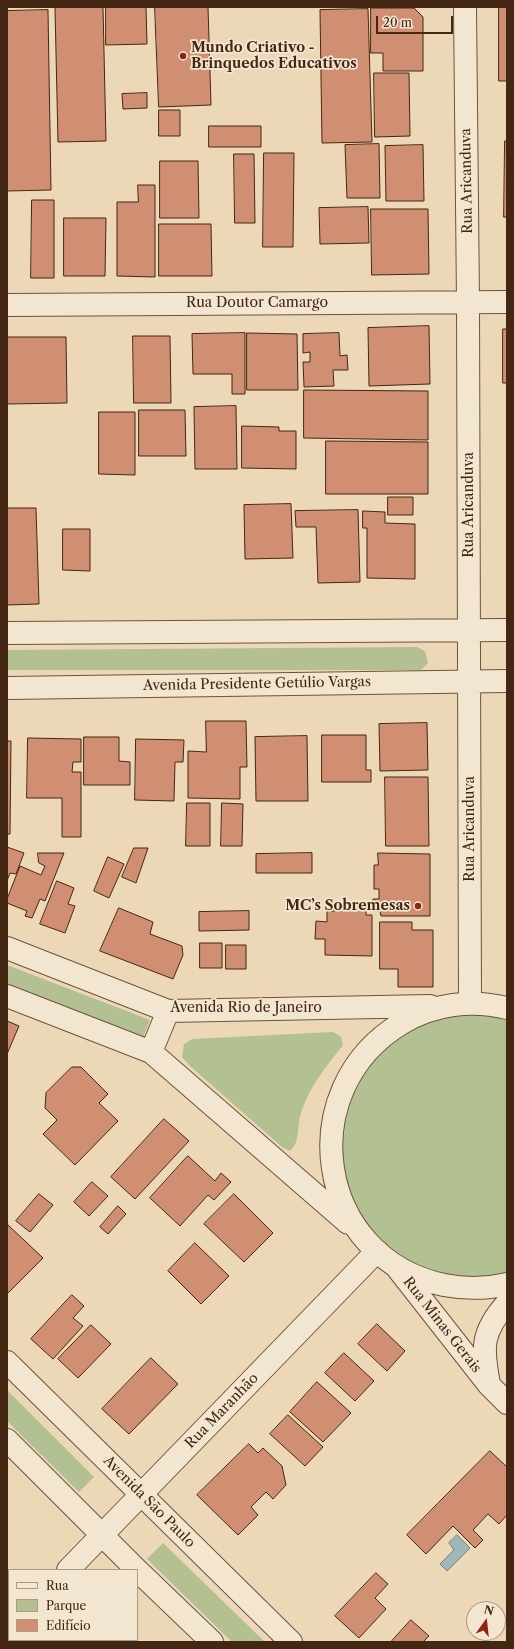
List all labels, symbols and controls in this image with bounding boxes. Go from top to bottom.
scale bar [378,8,455,34]
text: 20 m [383,15,412,30]
place label: Mundo Criativo - Brinquedos Educativos [191,40,357,72]
marker: Mundo Criativo - Brinquedos Educativos [178,51,188,61]
street label: Rua Aricanduva [458,128,476,234]
street label: Rua Doutor Camargo [186,295,328,311]
street label: Rua Aricanduva [461,452,477,558]
street label: Avenida Presidente Getúlio Vargas [143,674,371,694]
street label: Rua Aricanduva [462,776,478,882]
place label: MC’s Sobremesas [285,898,410,914]
marker: MC’s Sobremesas [413,901,423,911]
street label: Avenida Rio de Janeiro [170,1000,322,1016]
street label: Rua Minas Gerais [399,1274,485,1376]
street label: Rua Maranhão [182,1370,262,1452]
street label: Avenida São Paulo [100,1453,198,1551]
legend [8,1569,138,1641]
text: Rua [46,1578,69,1593]
text: Parque [46,1598,86,1613]
north arrow [466,1601,506,1641]
text: N [482,1602,495,1618]
text: Edifício [46,1618,91,1633]

